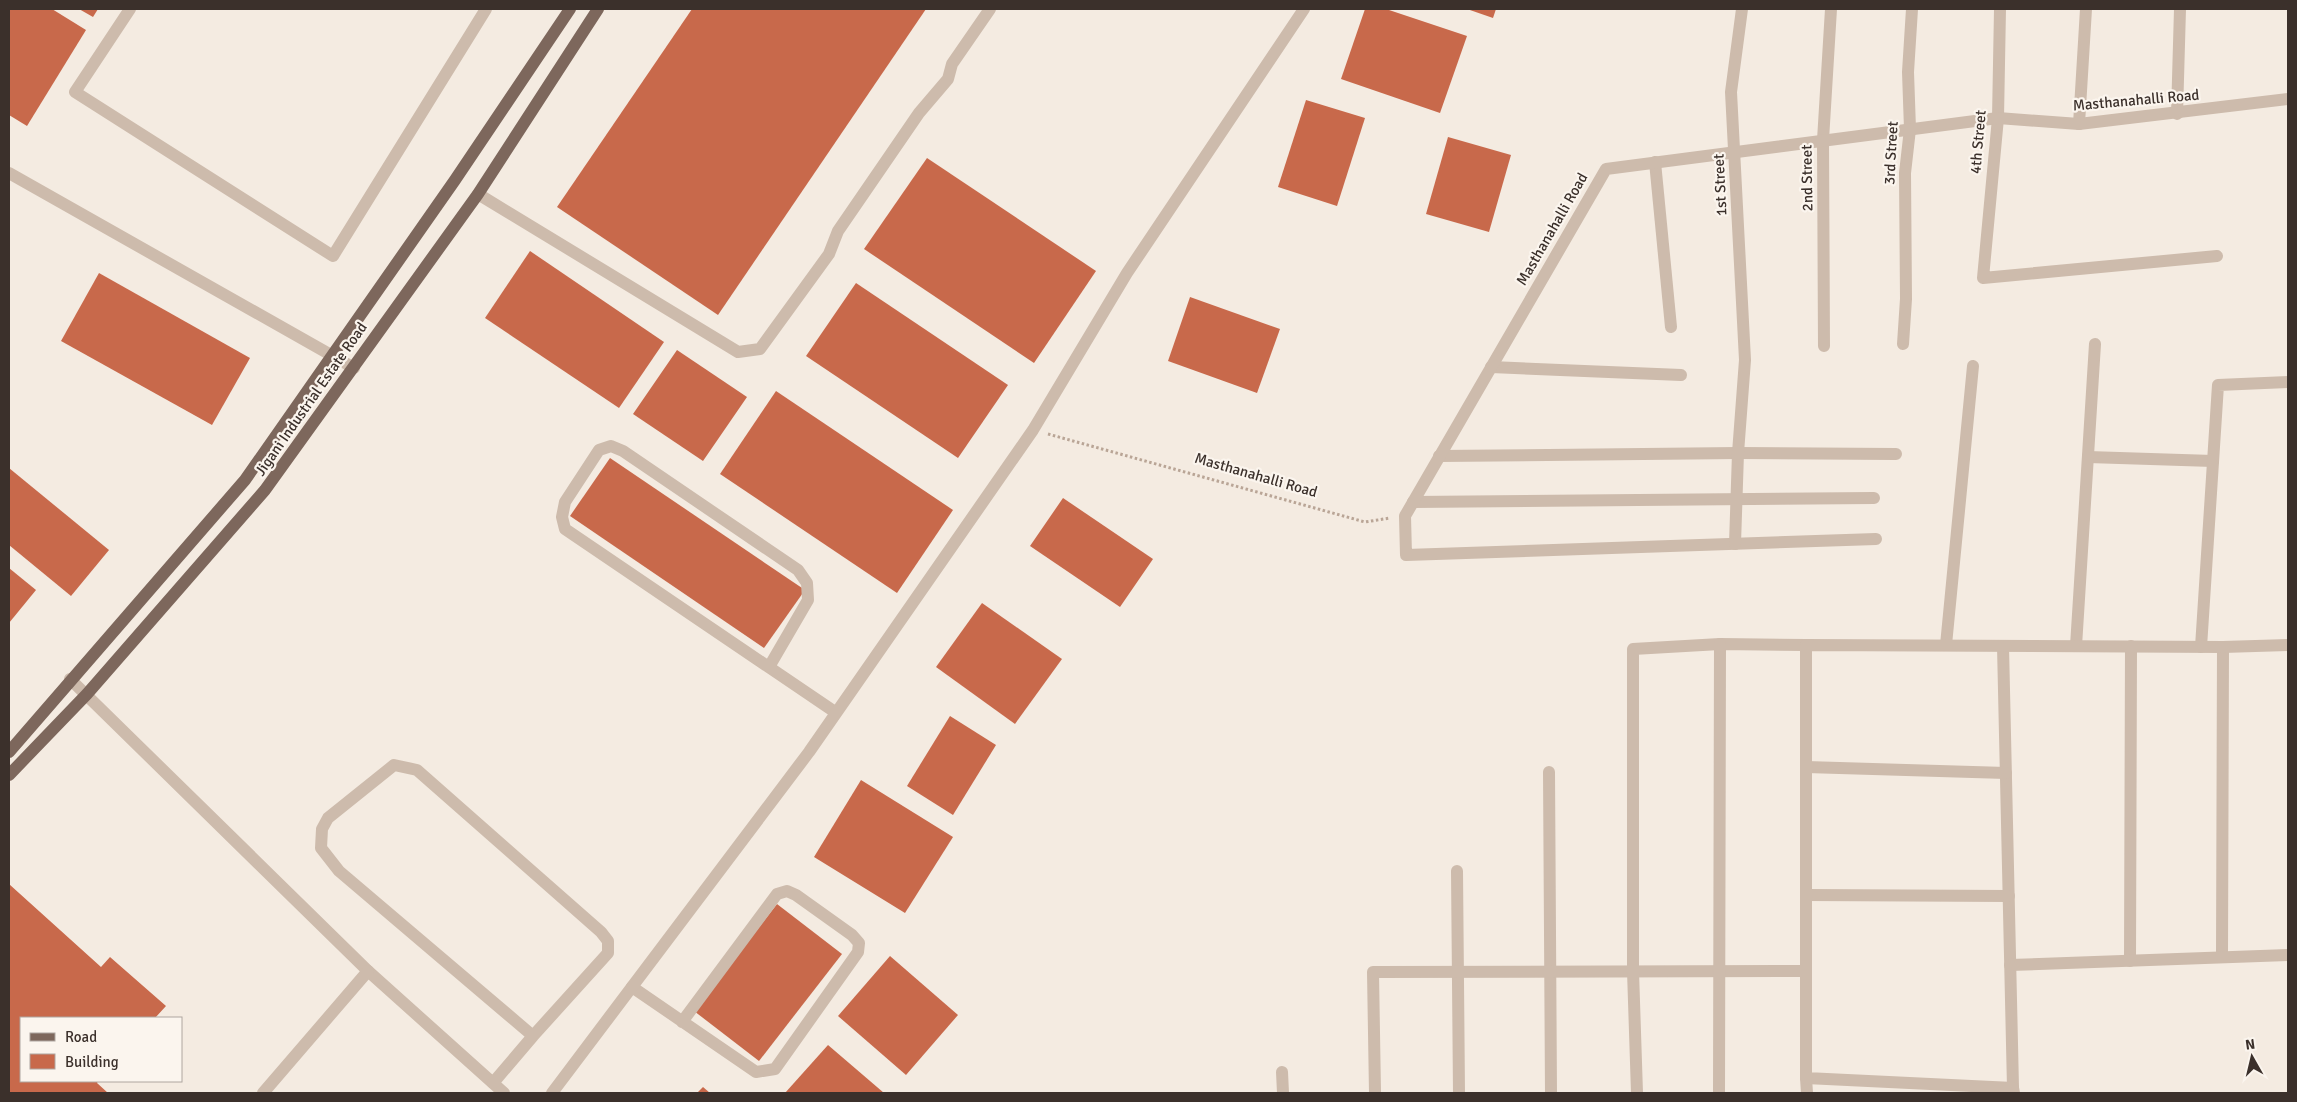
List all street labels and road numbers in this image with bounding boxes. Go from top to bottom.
street label: Masthanahalli Road [2072,85,2200,114]
street label: 4th Street [1966,109,1990,175]
street label: 3rd Street [1880,121,1902,185]
street label: 2nd Street [1797,145,1817,211]
street label: 1st Street [1709,153,1731,217]
street label: Masthanahalli Road [1512,170,1592,288]
street label: Jigani Industrial Estate Road [251,319,371,479]
street label: Masthanahalli Road [1193,449,1320,501]

